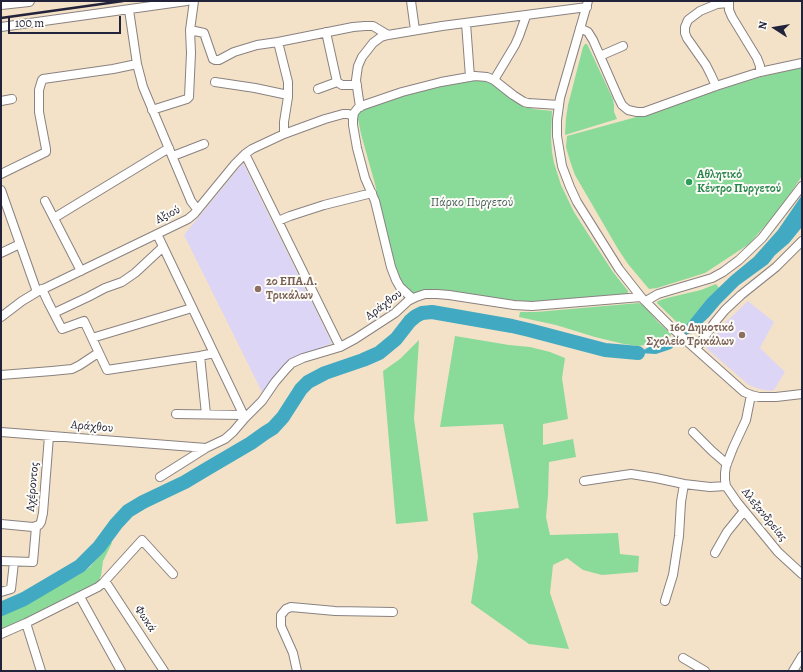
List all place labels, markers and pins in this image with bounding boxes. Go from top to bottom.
place label: Αθλητικό Κέντρο Πυργετού [697,168,781,196]
marker: Αθλητικό Κέντρο Πυργετού [684,177,694,187]
place label: 2ο ΕΠΑ.Λ. Τρικάλων [266,275,317,303]
marker: 2ο ΕΠΑ.Λ. Τρικάλων [253,284,263,294]
place label: 16ο Δημοτικό Σχολείο Τρικάλων [646,321,734,349]
marker: 16ο Δημοτικό Σχολείο Τρικάλων [737,330,747,340]

